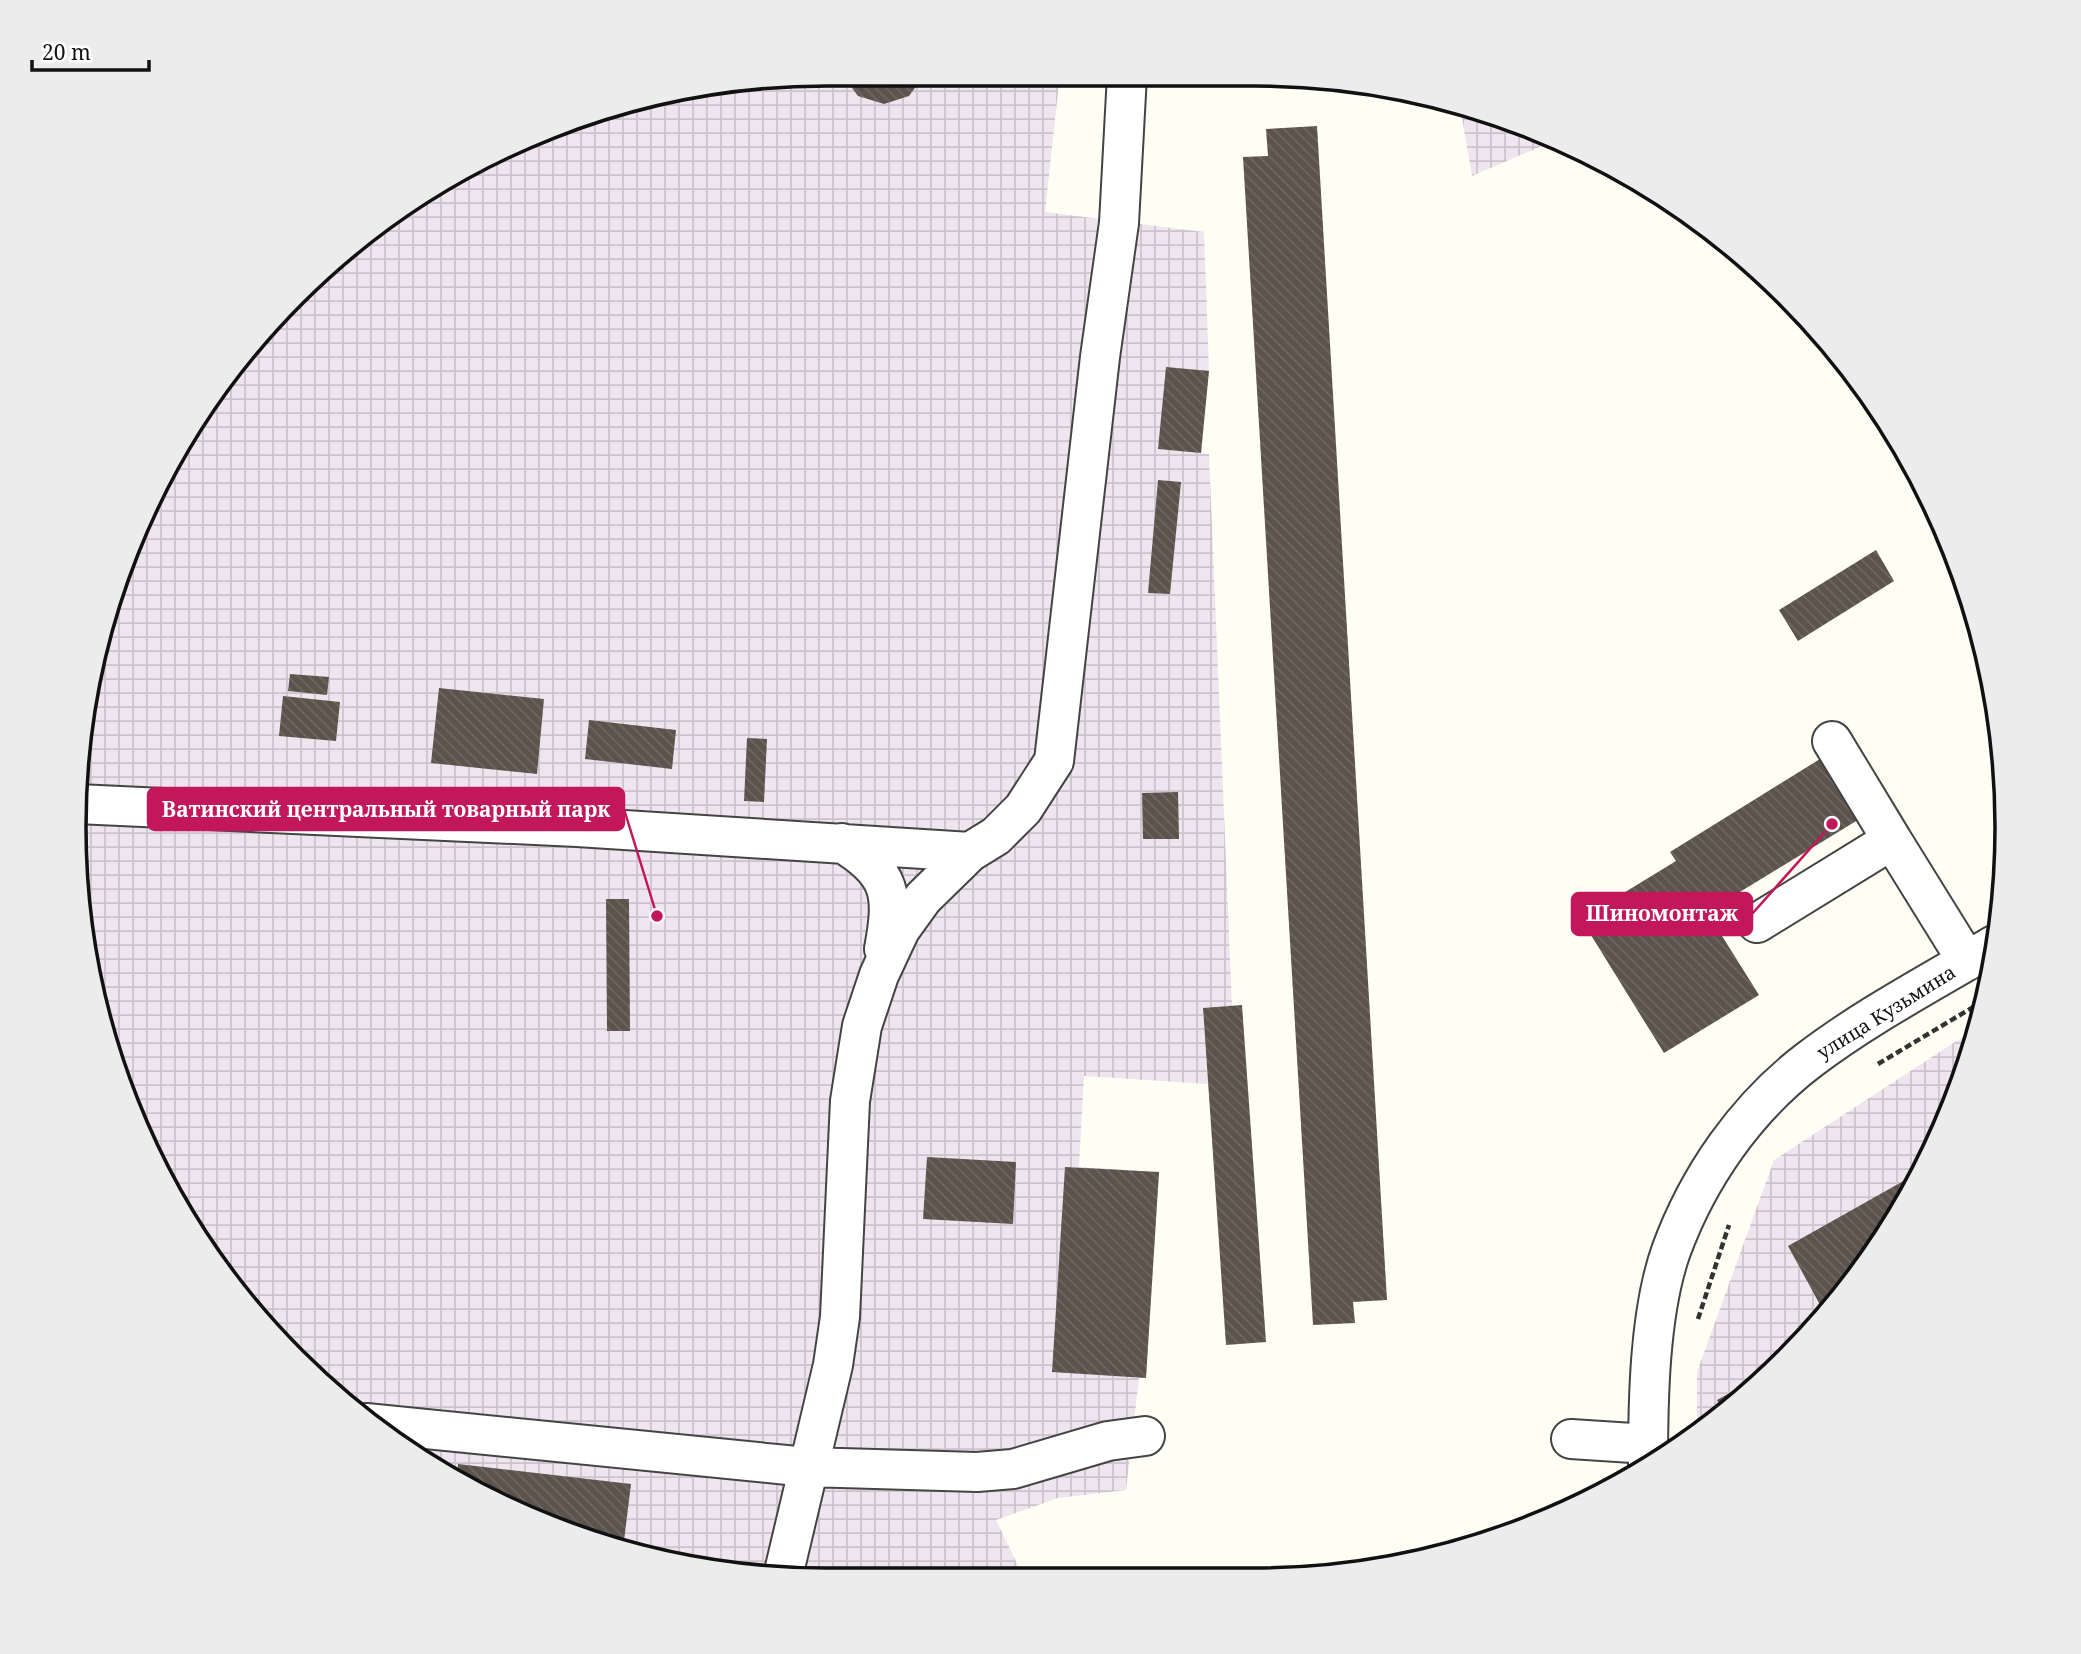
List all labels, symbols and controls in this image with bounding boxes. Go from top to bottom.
scale bar [32,28,149,72]
text: 20 m [42,38,91,66]
callout: Ватинский центральный товарный парк [148,788,624,830]
text: Ватинский центральный товарный парк [162,795,611,823]
callout: Шиномонтаж [1572,893,1752,935]
text: Шиномонтаж [1586,899,1739,927]
street label: улица Кузьмина [1812,959,1960,1065]

